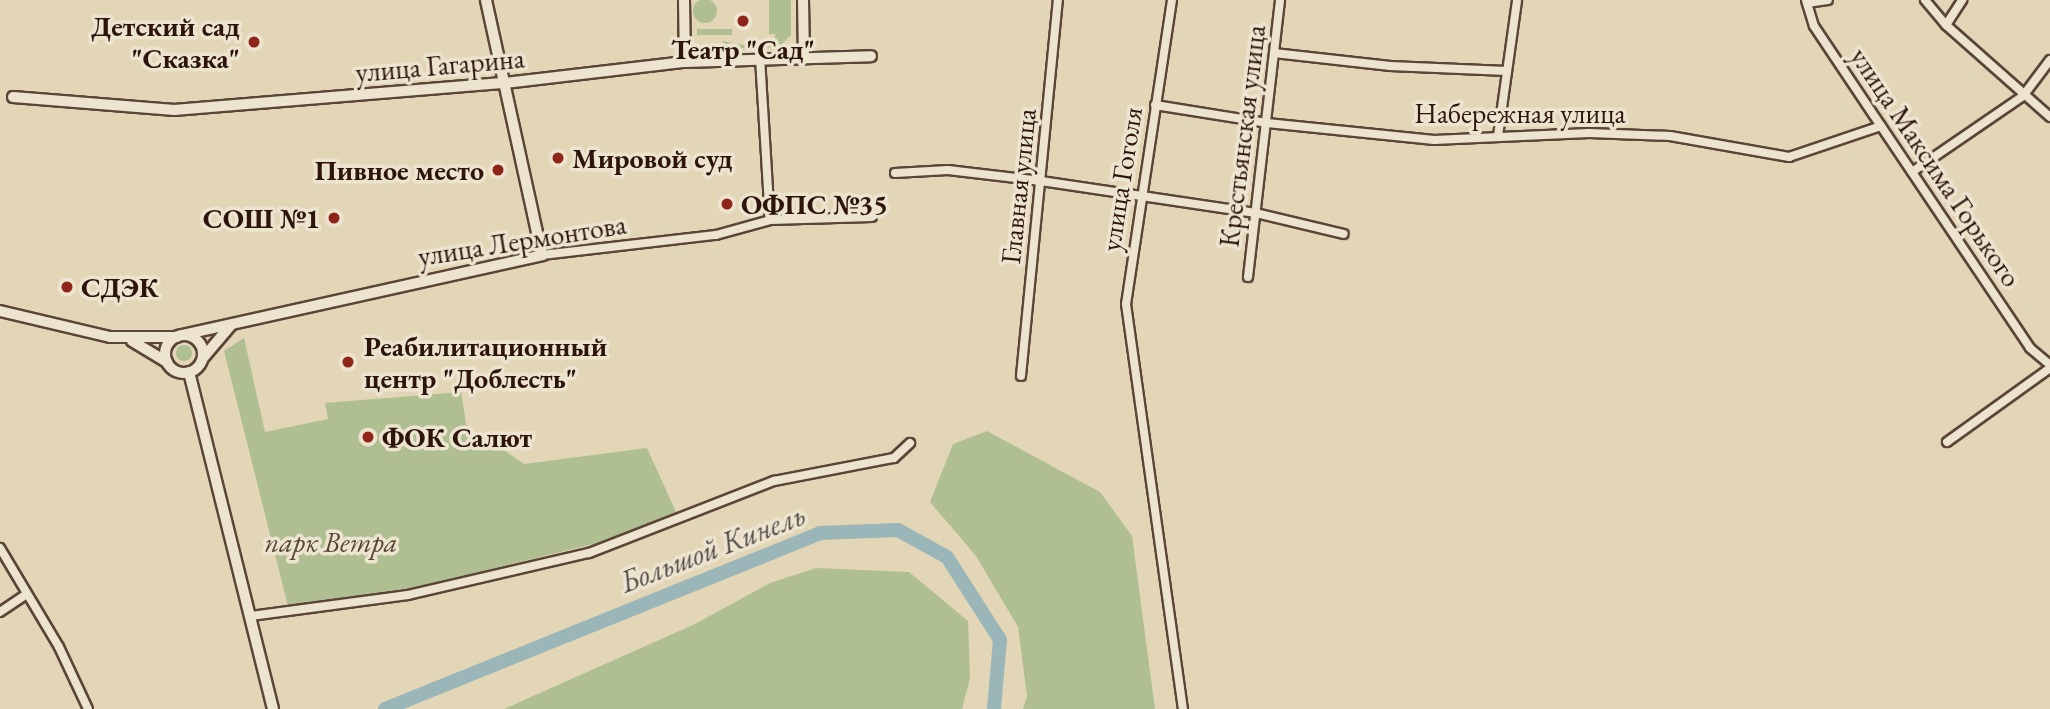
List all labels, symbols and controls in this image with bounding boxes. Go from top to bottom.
place label: Детский сад "Сказка" [91,9,240,75]
marker: Театр "Сад" [735,13,751,29]
street label: Крестьянская улица [1212,23,1272,249]
place label: Театр "Сад" [671,32,815,66]
marker: Детский сад "Сказка" [246,34,262,50]
street label: улица Гагарина [354,41,526,89]
street label: улица Максима Горького [1843,41,2029,293]
street label: Набережная улица [1414,96,1626,130]
street label: улица Гоголя [1093,104,1149,254]
street label: Главная улица [993,107,1043,265]
place label: Мировой суд [572,141,733,175]
marker: Мировой суд [550,150,566,166]
place label: Пивное место [315,153,484,187]
marker: Пивное место [490,162,506,178]
place label: ОФПС №35 [741,187,888,221]
marker: ОФПС №35 [719,196,735,212]
place label: СОШ №1 [203,201,320,235]
street label: улица Лермонтова [415,207,629,273]
marker: СОШ №1 [326,210,342,226]
place label: СДЭК [81,270,159,304]
marker: СДЭК [59,279,75,295]
place label: Реабилитационный центр "Доблесть" [364,329,607,395]
marker: Реабилитационный центр "Доблесть" [338,352,358,372]
place label: ФОК Салют [382,420,532,454]
marker: ФОК Салют [360,429,376,445]
water label: Большой Кинель [615,497,811,601]
park label: парк Ветра [264,525,398,559]

